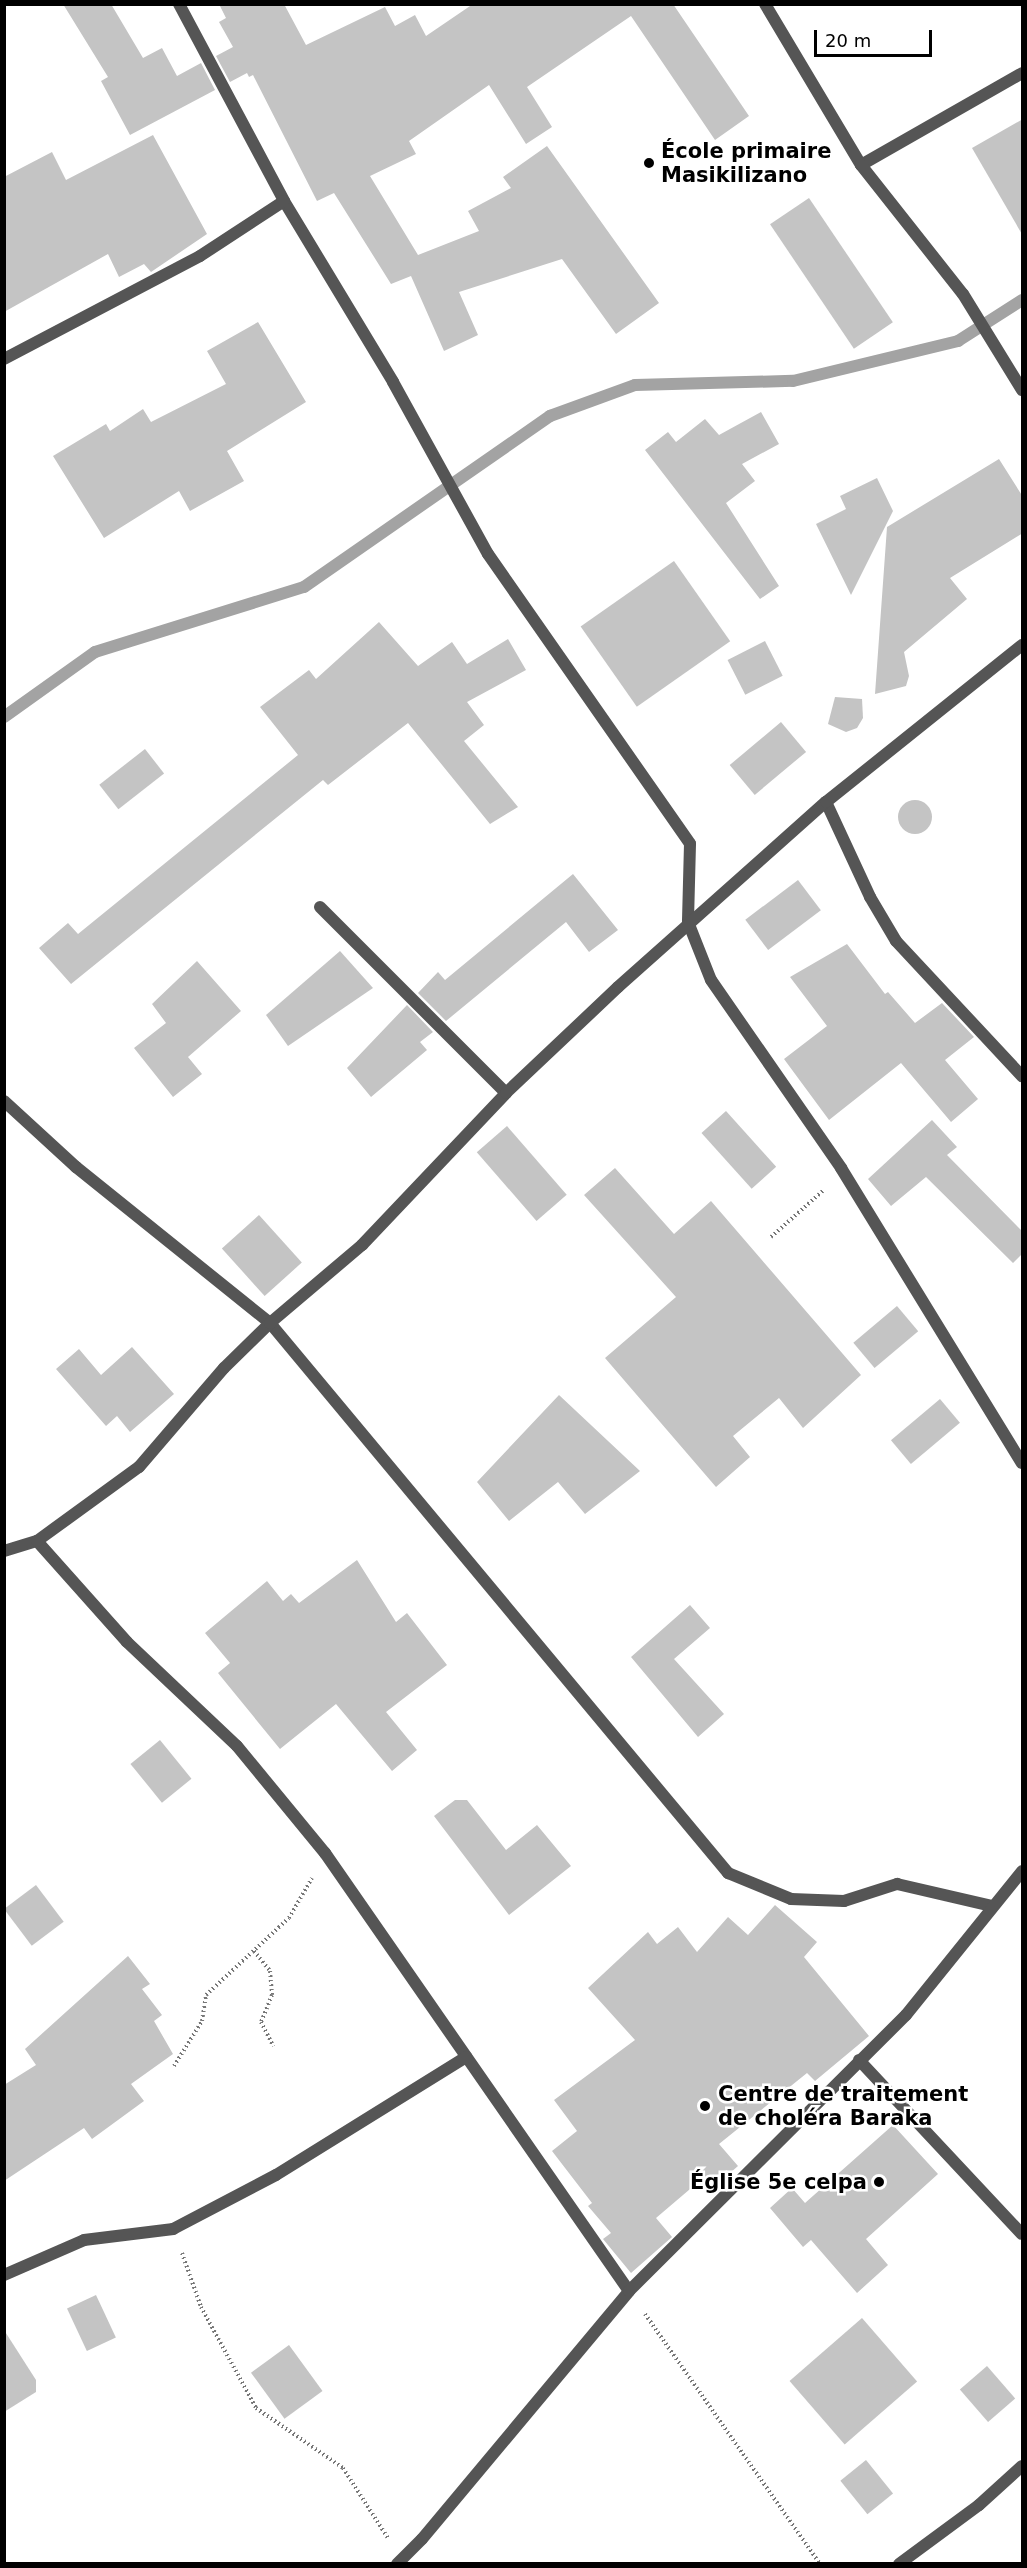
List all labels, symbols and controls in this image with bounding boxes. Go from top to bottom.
scale bar [817,18,936,56]
text: 20 m [825,30,871,51]
place label: École primaire Masikilizano [661,138,831,188]
marker: École primaire Masikilizano [642,156,656,170]
place label: Centre de traitement de choléra Baraka [718,2081,968,2131]
marker: Centre de traitement de choléra Baraka [696,2097,714,2115]
place label: Église 5e celpa [690,2169,867,2195]
marker: Église 5e celpa [872,2175,886,2189]

